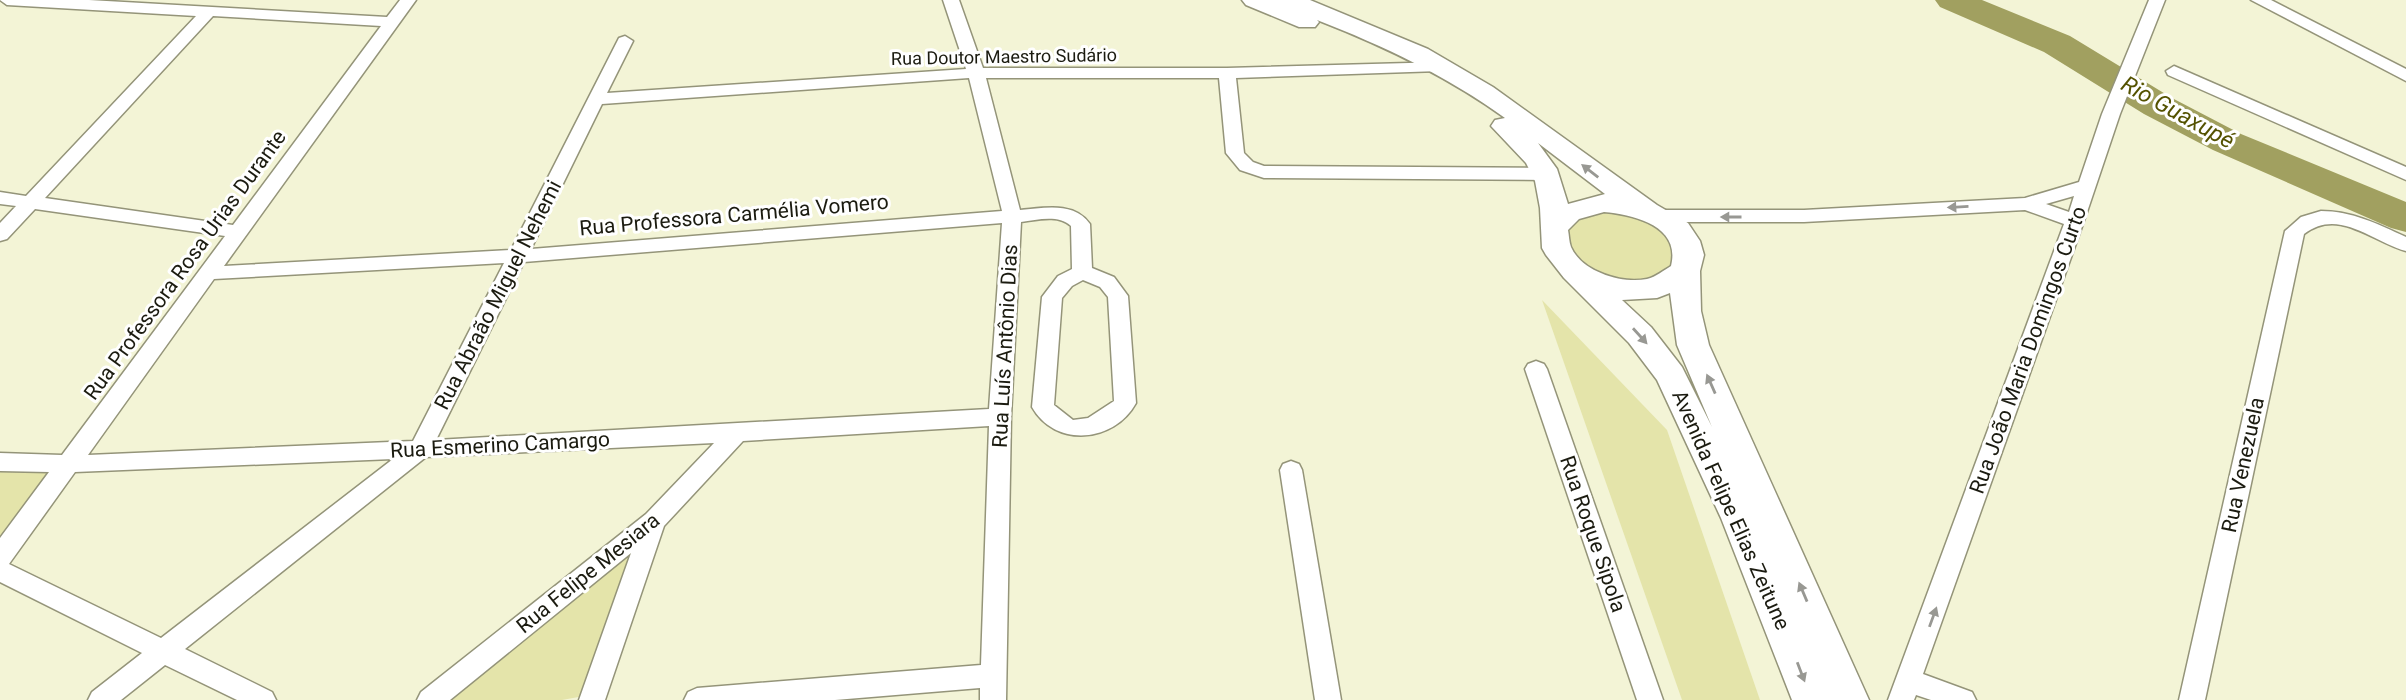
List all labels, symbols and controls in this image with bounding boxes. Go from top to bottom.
street label: Rua Doutor Maestro Sudário [891,44,1117,69]
water label: Rio Guaxupé [2117,70,2239,155]
street label: Rua Professora Rosa Urias Durante [79,126,291,404]
one-way arrow [1582,164,1600,179]
street label: Rua Abraão Miguel Nehemi [430,176,566,414]
street label: Rua Professora Carmélia Vomero [578,190,890,240]
one-way arrow [1947,202,1969,213]
street label: Rua João Maria Domingos Curto [1965,203,2091,497]
one-way arrow [1719,211,1741,223]
street label: Rua Luís Antônio Dias [988,244,1022,448]
one-way arrow [1632,327,1648,344]
one-way arrow [1705,374,1716,395]
street label: Avenida Felipe Elias Zeitune [1667,386,1795,634]
street label: Rua Venezuela [2217,395,2269,535]
street label: Rua Esmerino Camargo [389,427,611,463]
street label: Rua Roque Sipola [1555,453,1631,615]
street label: Rua Felipe Mesiara [512,508,664,638]
one-way arrow [1797,582,1808,603]
one-way arrow [1928,606,1939,627]
one-way arrow [1796,662,1807,683]

